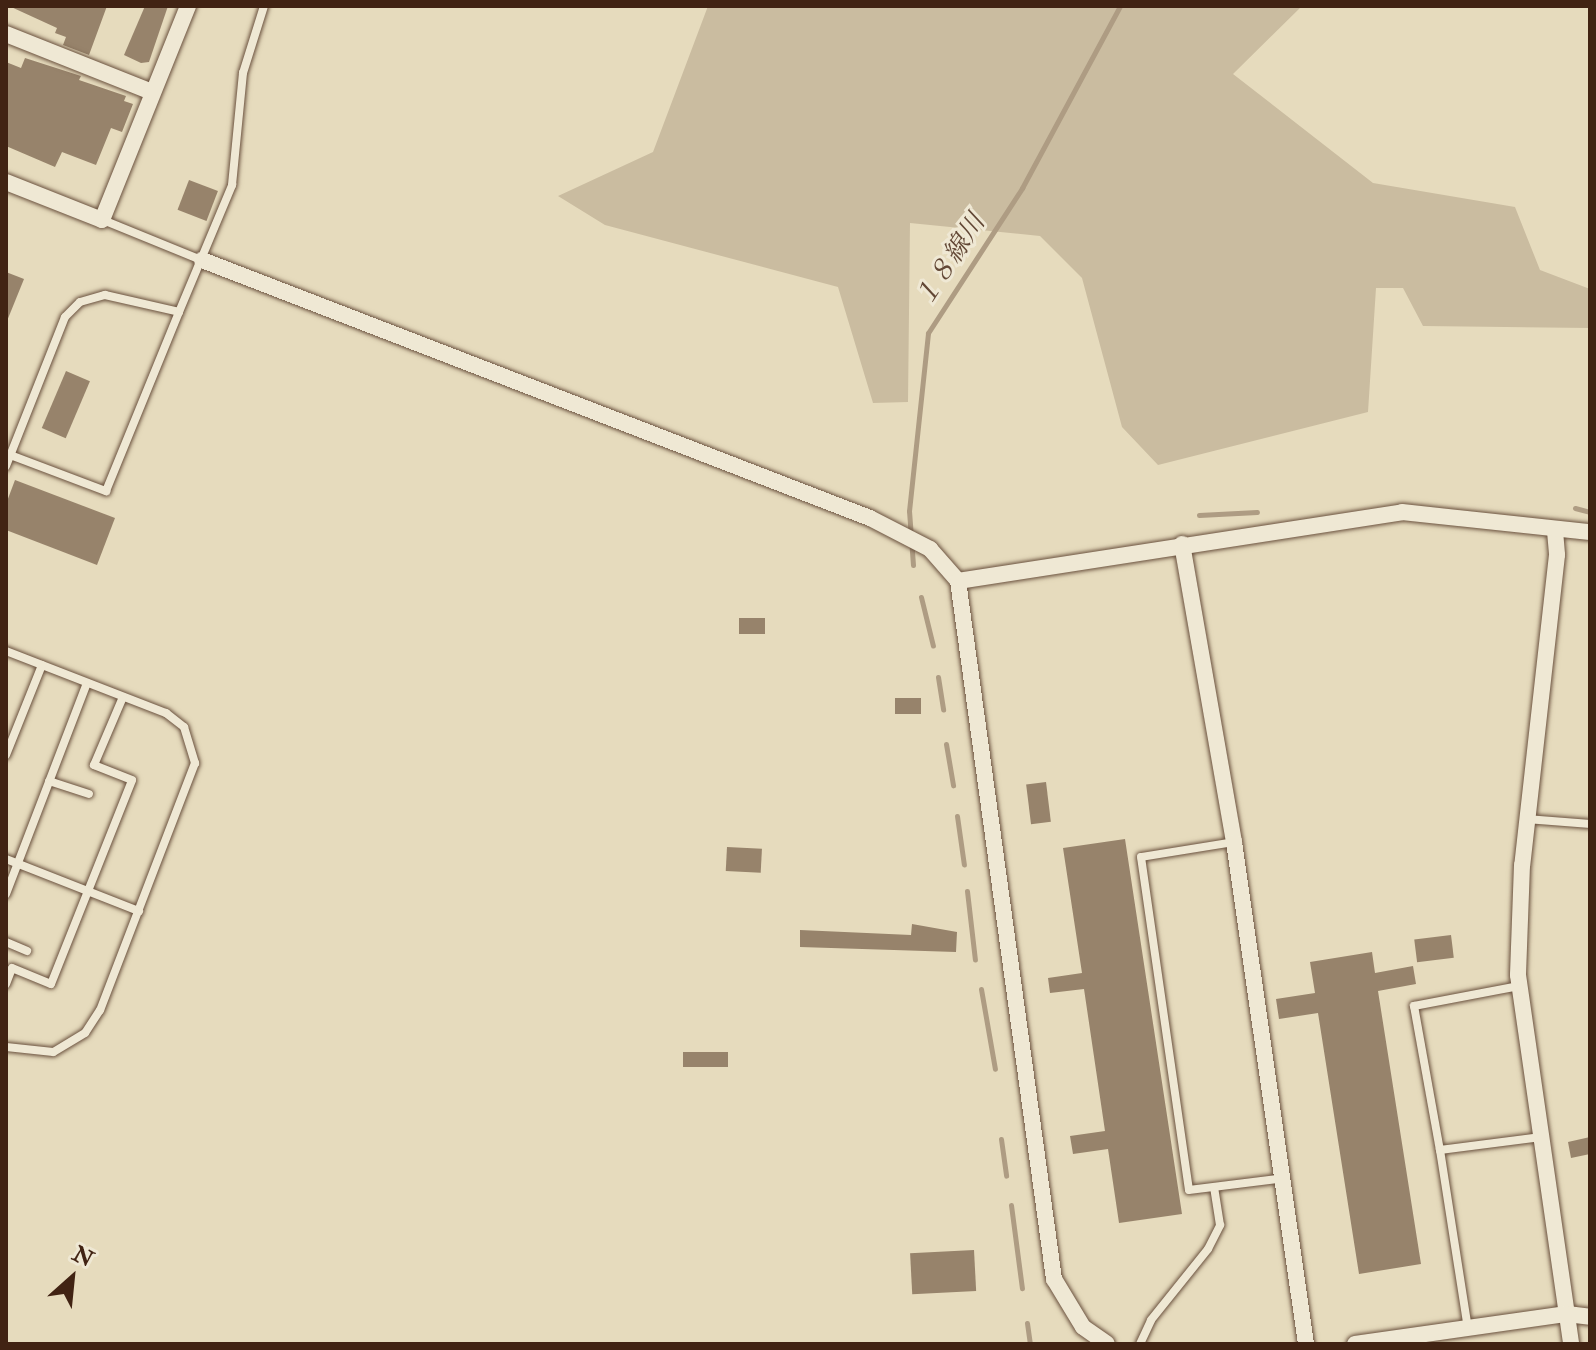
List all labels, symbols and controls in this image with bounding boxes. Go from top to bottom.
water label: １８線川 [910,209,992,313]
north arrow [32,1238,112,1318]
text: N [68,1240,98,1274]

